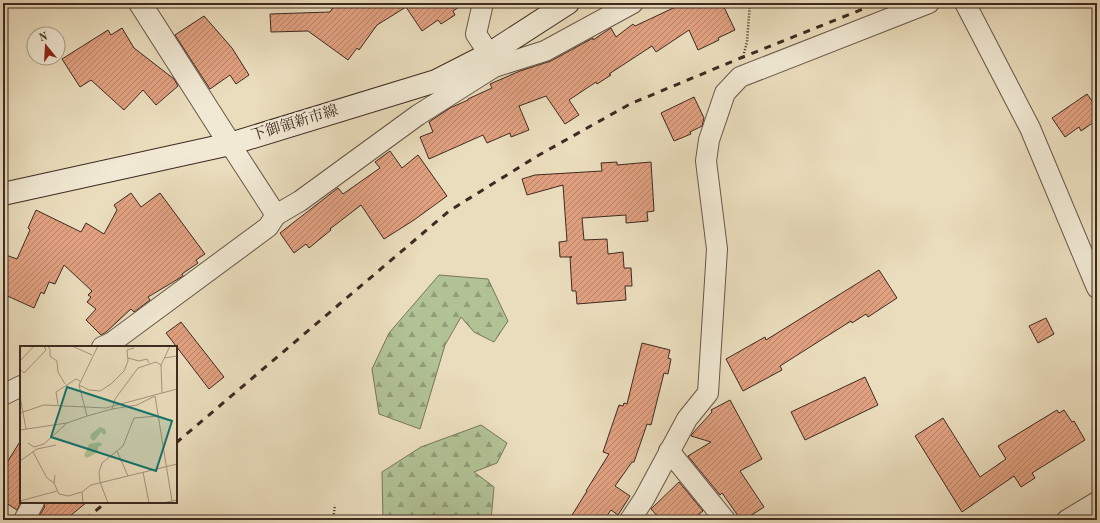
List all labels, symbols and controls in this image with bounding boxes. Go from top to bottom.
north arrow [26,26,66,66]
text: N [38,31,50,44]
street label: 下御領新市線 [249,102,340,144]
inset map [20,346,177,503]

